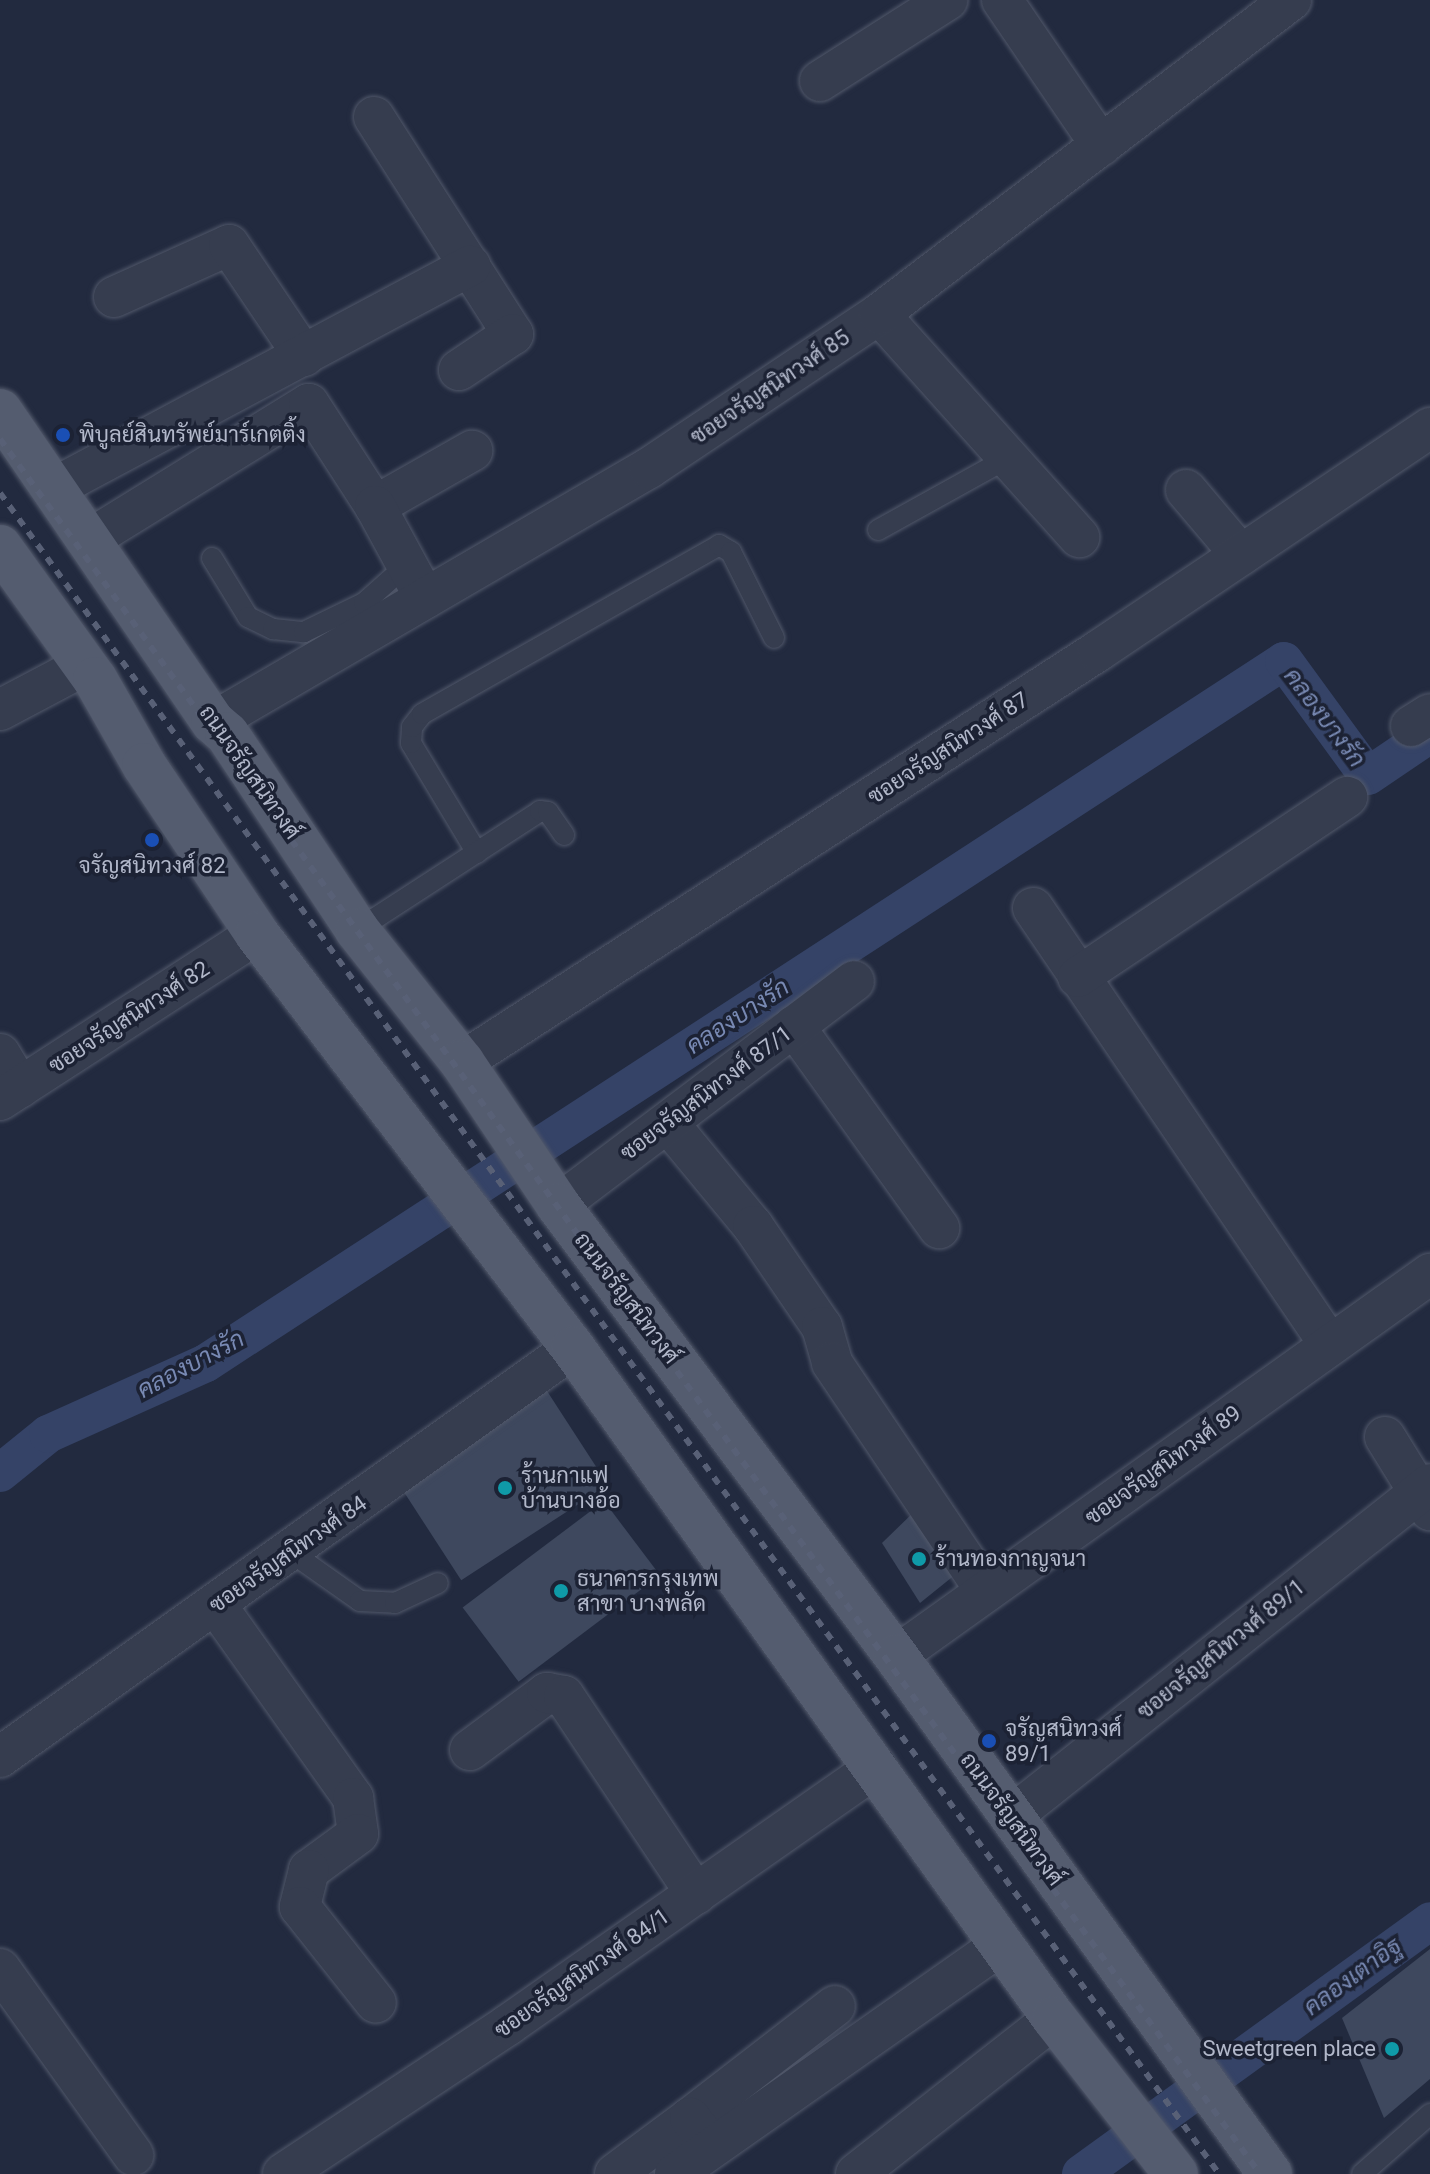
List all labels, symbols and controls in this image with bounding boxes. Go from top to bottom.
street label: ซอยจรัญสนิทวงศ์ 85 [685,324,855,450]
place label: พิบูลย์สินทรัพย์มาร์เกตติ้ง [79,422,306,448]
marker: พิบูลย์สินทรัพย์มาร์เกตติ้ง [54,426,72,444]
water label: คลองบางรัก [1277,663,1371,773]
street label: ซอยจรัญสนิทวงศ์ 87 [863,686,1033,810]
street label: ถนนจรัญสนิทวงศ์ [194,700,306,844]
marker: จรัญสนิทวงศ์ 82 [143,831,161,849]
place label: จรัญสนิทวงศ์ 82 [78,853,226,879]
street label: ซอยจรัญสนิทวงศ์ 82 [44,955,214,1079]
water label: คลองบางรัก [681,973,795,1061]
street label: ซอยจรัญสนิทวงศ์ 87/1 [615,1020,797,1166]
street label: ถนนจรัญสนิทวงศ์ [569,1227,685,1369]
water label: คลองบางรัก [133,1325,249,1405]
street label: ซอยจรัญสนิทวงศ์ 89 [1080,1400,1246,1530]
place label: ร้านกาแฟ บ้านบางอ้อ [521,1462,621,1514]
marker: ร้านกาแฟ บ้านบางอ้อ [496,1479,514,1497]
street label: ซอยจรัญสนิทวงศ์ 84 [204,1490,372,1618]
place label: ร้านทองกาญจนา [935,1546,1086,1572]
marker: ร้านทองกาญจนา [910,1550,928,1568]
place label: ธนาคารกรุงเทพ สาขา บางพลัด [577,1565,719,1616]
street label: ซอยจรัญสนิทวงศ์ 89/1 [1132,1573,1310,1725]
marker: ธนาคารกรุงเทพ สาขา บางพลัด [552,1582,570,1600]
place label: จรัญสนิทวงศ์ 89/1 [1005,1715,1122,1766]
marker: จรัญสนิทวงศ์ 89/1 [980,1732,998,1750]
street label: ถนนจรัญสนิทวงศ์ [955,1747,1069,1891]
street label: ซอยจรัญสนิทวงศ์ 84/1 [489,1903,675,2043]
water label: คลองเตาอิฐ [1298,1932,1408,2022]
place label: Sweetgreen place [1202,2036,1376,2062]
marker: Sweetgreen place [1383,2040,1401,2058]

